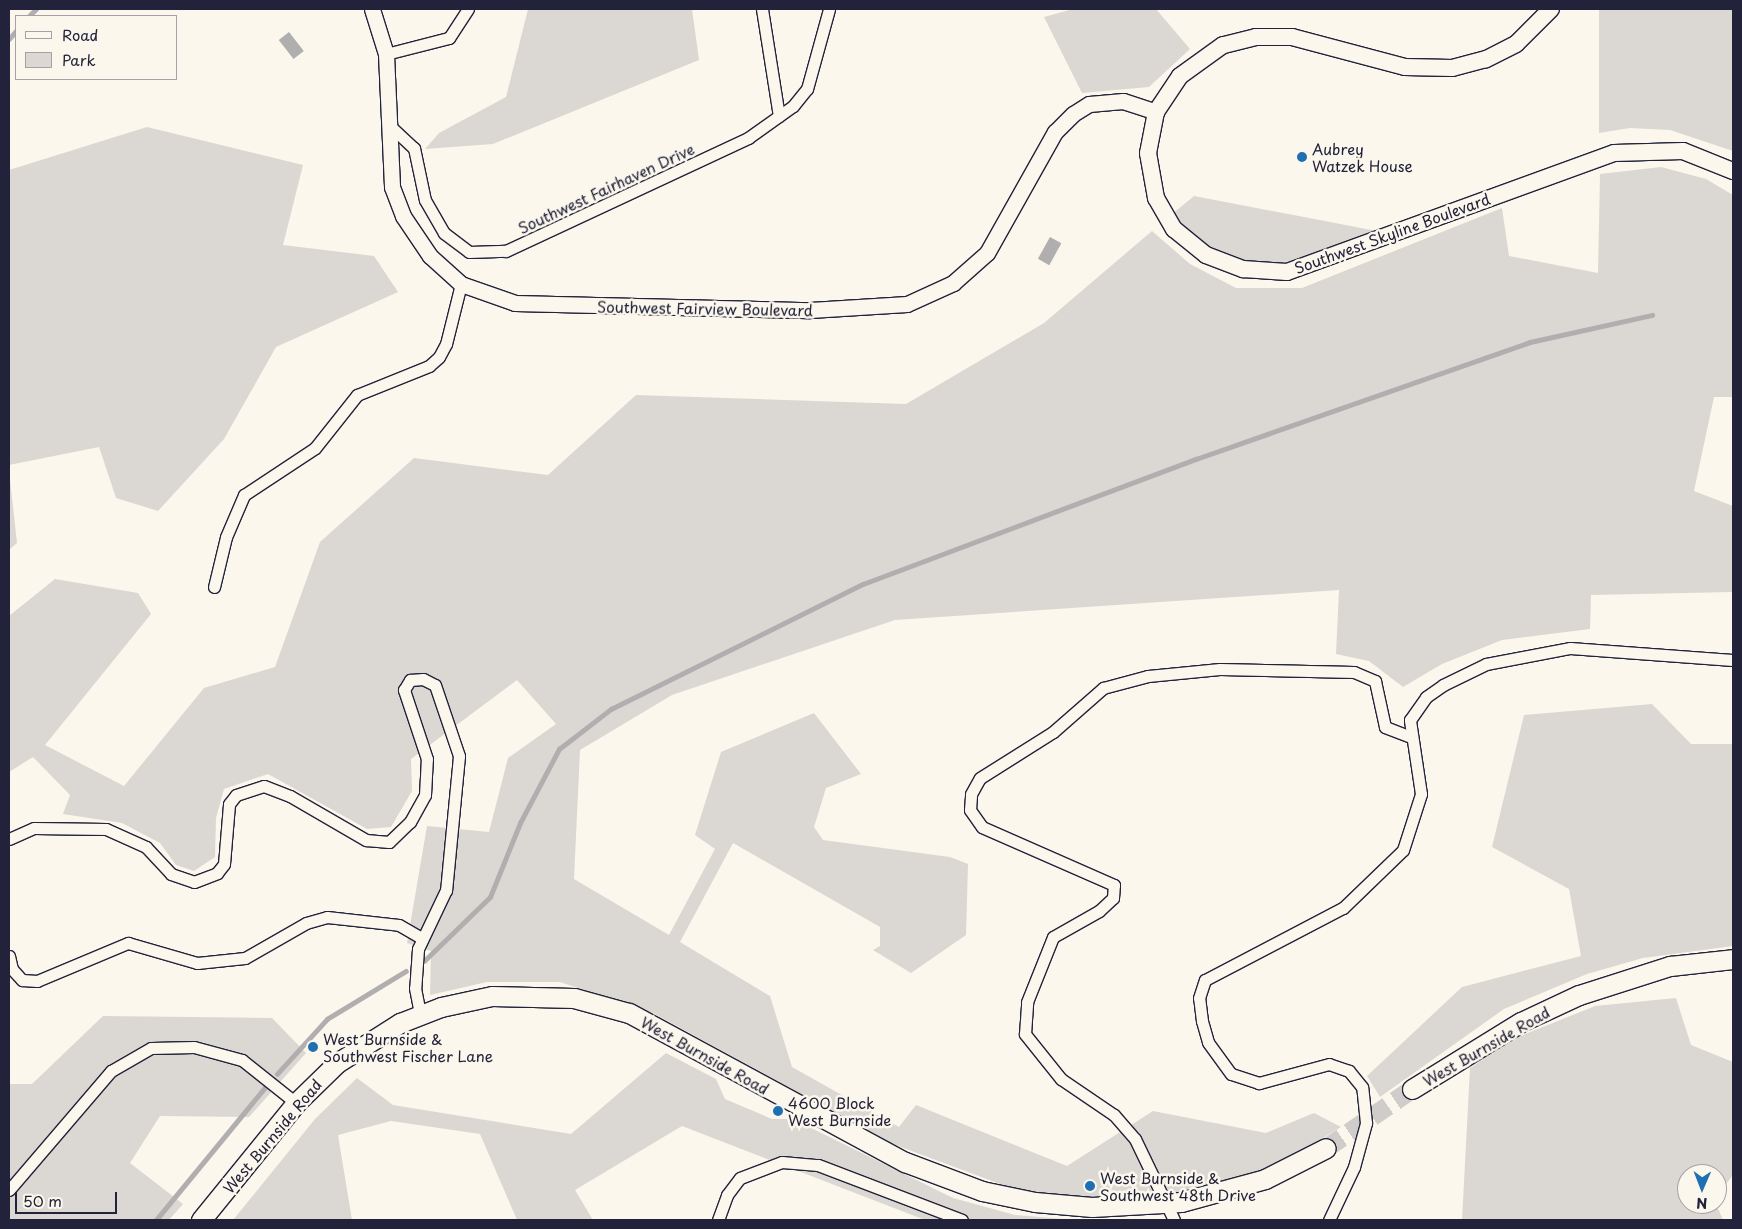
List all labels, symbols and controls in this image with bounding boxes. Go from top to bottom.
legend [15,15,178,80]
text: Road [62,23,98,46]
text: Park [62,48,96,71]
street label: Southwest Fairhaven Drive [515,139,697,237]
place label: Aubrey Watzek House [1312,139,1413,174]
marker: Aubrey Watzek House [1296,151,1308,163]
street label: Southwest Skyline Boulevard [1291,189,1493,277]
street label: Southwest Fairview Boulevard [597,297,813,319]
street label: West Burnside Road [1419,1002,1553,1090]
street label: West Burnside Road [638,1012,772,1098]
place label: West Burnside & Southwest Fischer Lane [323,1029,493,1064]
marker: West Burnside & Southwest Fischer Lane [307,1041,319,1053]
street label: West Burnside Road [219,1075,325,1197]
place label: 4600 Block West Burnside [788,1093,891,1128]
marker: 4600 Block West Burnside [772,1105,784,1117]
north arrow [1677,1164,1727,1214]
place label: West Burnside & Southwest 48th Drive [1100,1168,1257,1203]
marker: West Burnside & Southwest 48th Drive [1084,1180,1096,1192]
scale bar [18,1182,120,1214]
text: 50 m [23,1189,62,1212]
text: N [1696,1193,1707,1214]

